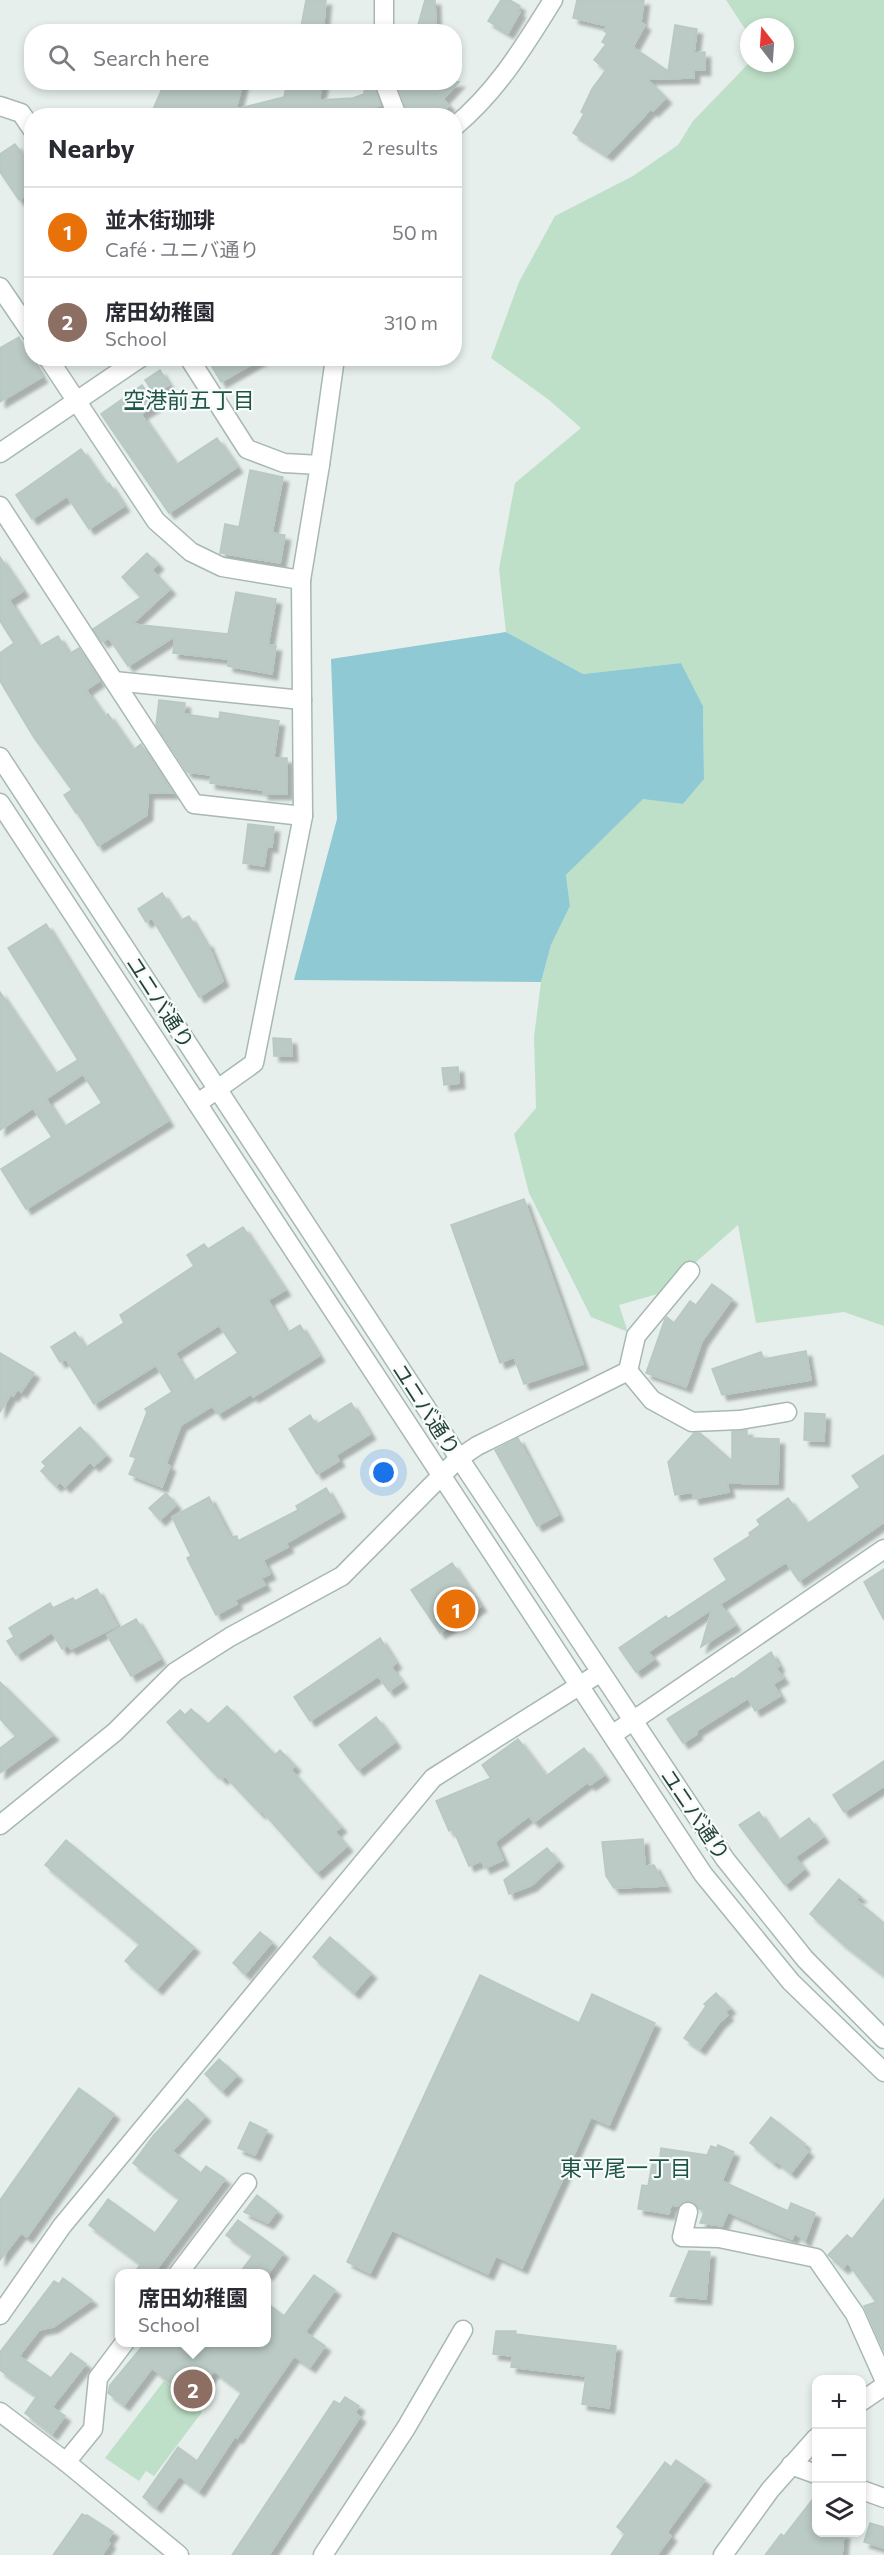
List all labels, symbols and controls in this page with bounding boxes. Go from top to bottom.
north arrow [740,18,794,72]
search box [24,24,462,90]
icon: search [45,41,78,74]
text: Search here [93,44,209,71]
text: Nearby [48,132,135,163]
text: 2 results [362,135,438,159]
text: 並木街珈琲 [105,206,215,233]
text: 1 [63,220,72,244]
text: 50 m [392,220,438,244]
text: Café · ユニバ通り [105,237,260,261]
text: 席田幼稚園 [105,298,215,325]
text: 2 [62,310,73,334]
text: 310 m [384,310,438,334]
text: School [105,326,167,350]
district label: 空港前五丁目 [123,386,255,413]
street label: ユニバ通り [122,951,200,1053]
street label: ユニバ通り [388,1358,466,1460]
your location [369,1458,398,1487]
pin: 1 [436,1586,476,1632]
street label: ユニバ通り [656,1763,736,1865]
district label: 東平尾一丁目 [560,2154,692,2181]
popup [115,2269,271,2347]
text: 席田幼稚園 [138,2284,248,2311]
text: School [138,2312,200,2336]
pin: 2 [174,2366,212,2412]
map controls [812,2375,866,2537]
button: + [812,2375,866,2429]
button: − [812,2429,866,2483]
button: layers [812,2483,866,2537]

